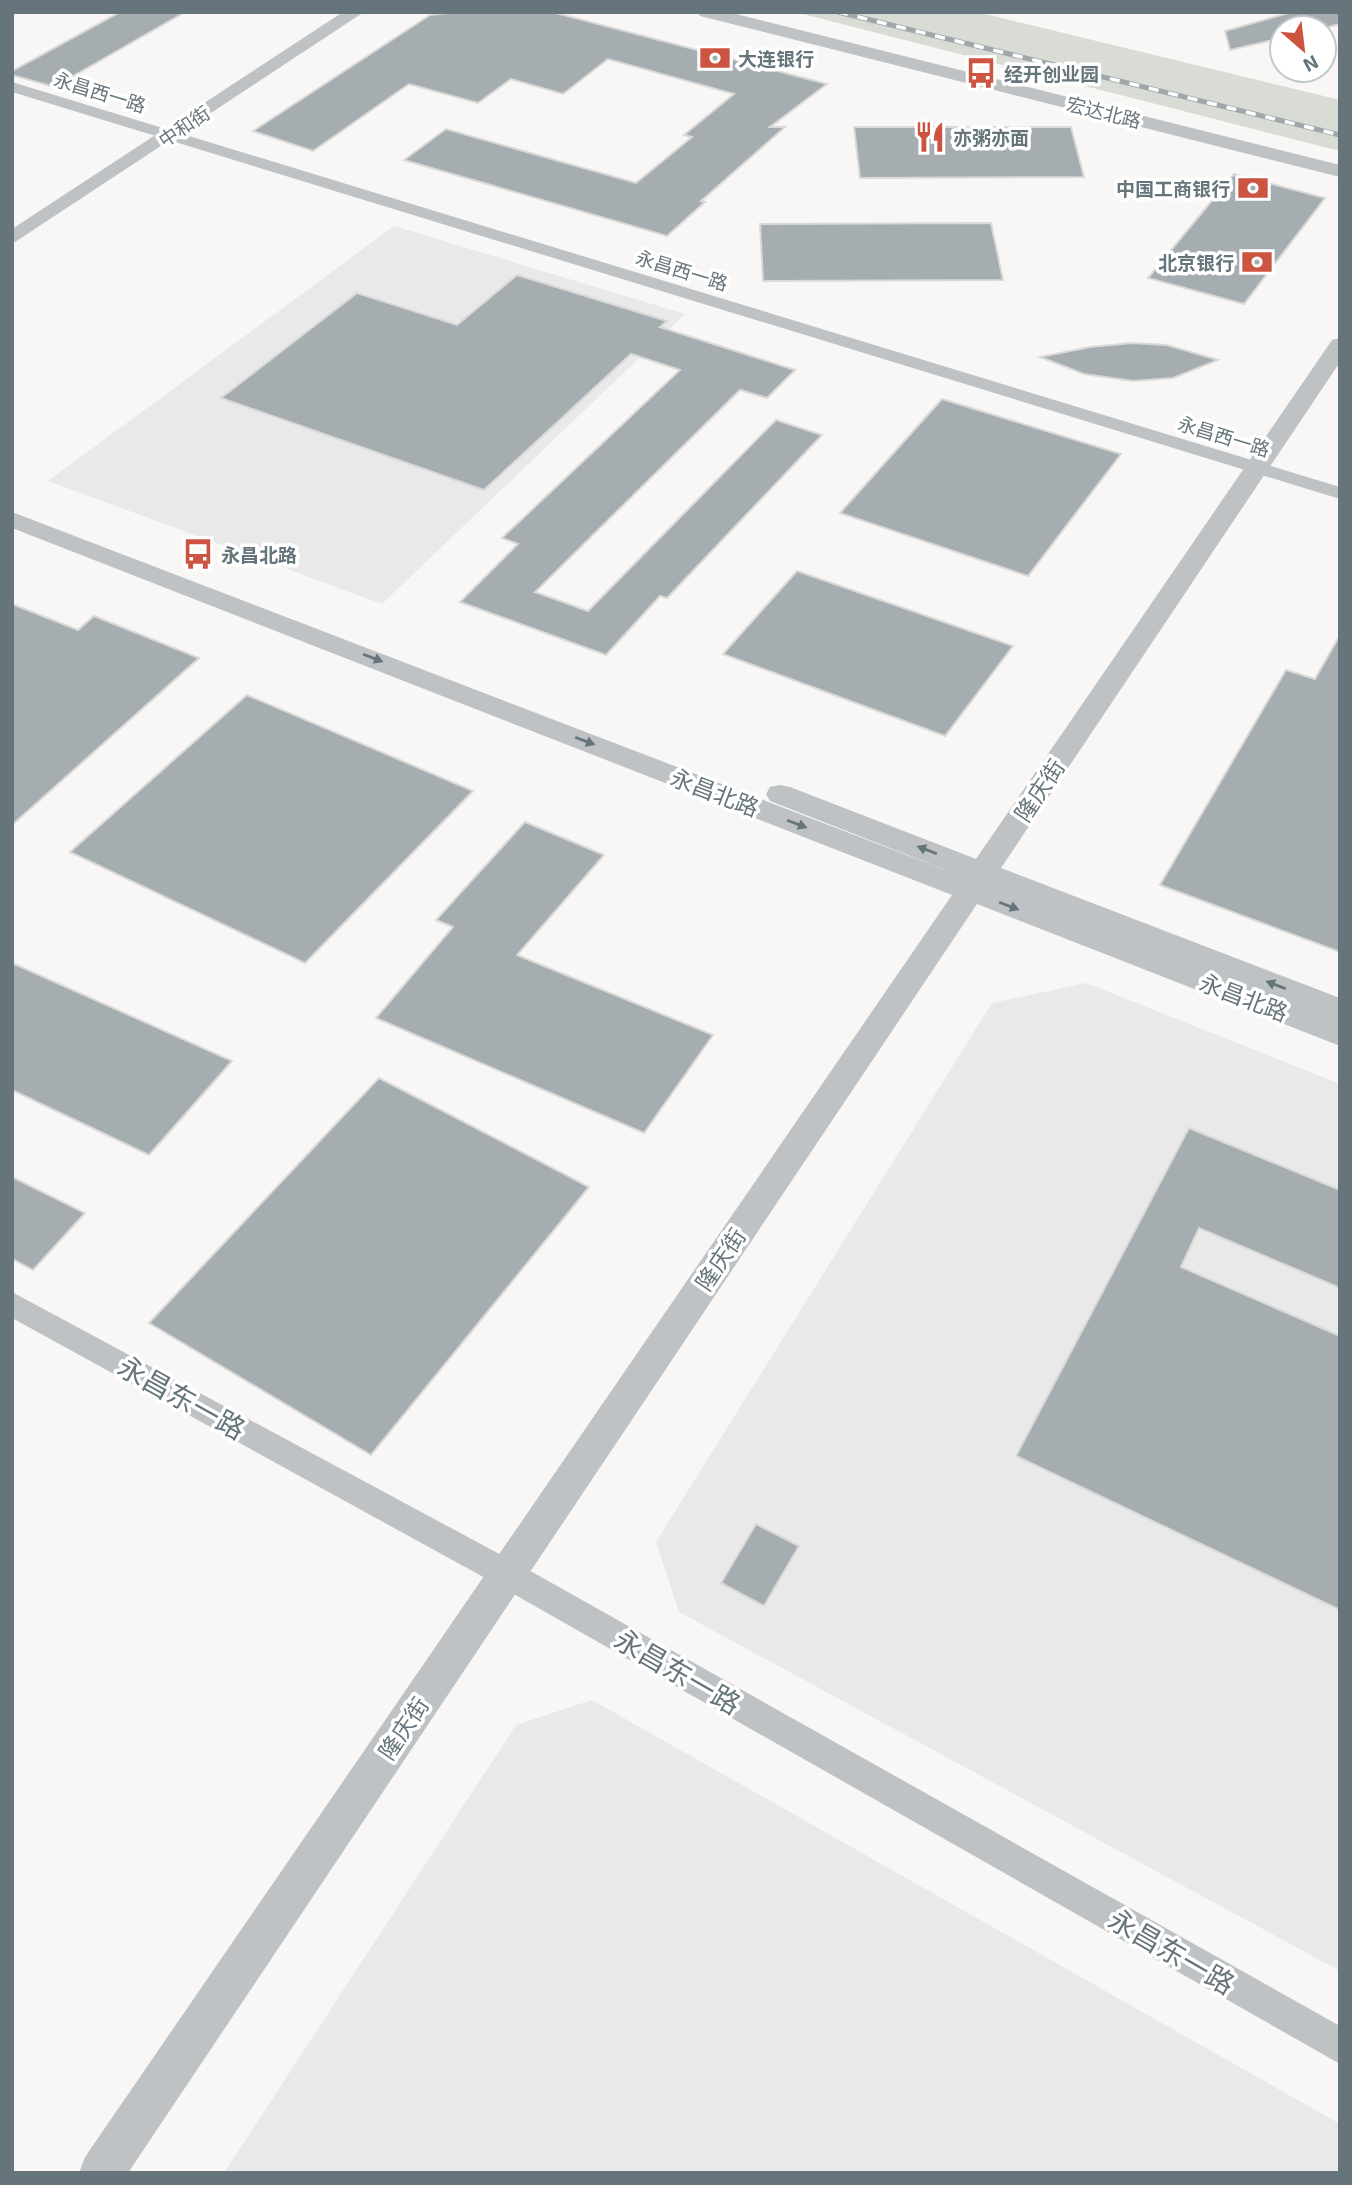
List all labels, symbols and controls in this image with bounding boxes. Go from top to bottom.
north arrow [1268,14,1338,84]
bank icon: 大连银行 [698,41,732,75]
place label: 大连银行 [738,47,814,70]
text: N [1300,51,1323,78]
bus stop icon: 经开创业园 [964,56,998,90]
place label: 经开创业园 [1004,62,1099,85]
street label: 永昌西一路 [51,67,149,117]
street label: 宏达北路 [1064,92,1144,132]
street label: 中和街 [154,101,214,151]
restaurant icon: 亦粥亦面 [913,120,947,154]
place label: 亦粥亦面 [953,126,1029,149]
bank icon: 中国工商银行 [1236,171,1270,205]
place label: 中国工商银行 [1116,177,1230,200]
street label: 永昌西一路 [633,245,731,295]
bank icon: 北京银行 [1240,245,1274,279]
place label: 北京银行 [1158,251,1234,274]
street label: 永昌西一路 [1175,411,1273,461]
bus stop icon: 永昌北路 [181,537,215,571]
place label: 永昌北路 [221,543,297,566]
one-way arrow [362,653,383,664]
one-way arrow [574,736,595,747]
street label: 隆庆街 [1008,754,1070,826]
street label: 永昌北路 [667,762,763,822]
one-way arrow [786,818,807,829]
one-way arrow [916,844,937,855]
one-way arrow [998,901,1019,912]
street label: 永昌北路 [1196,967,1292,1027]
one-way arrow [1266,980,1287,991]
street label: 隆庆街 [689,1223,751,1295]
street label: 永昌东一路 [113,1348,251,1446]
street label: 永昌东一路 [609,1621,747,1721]
street label: 隆庆街 [372,1692,434,1764]
street label: 永昌东一路 [1103,1901,1241,2001]

